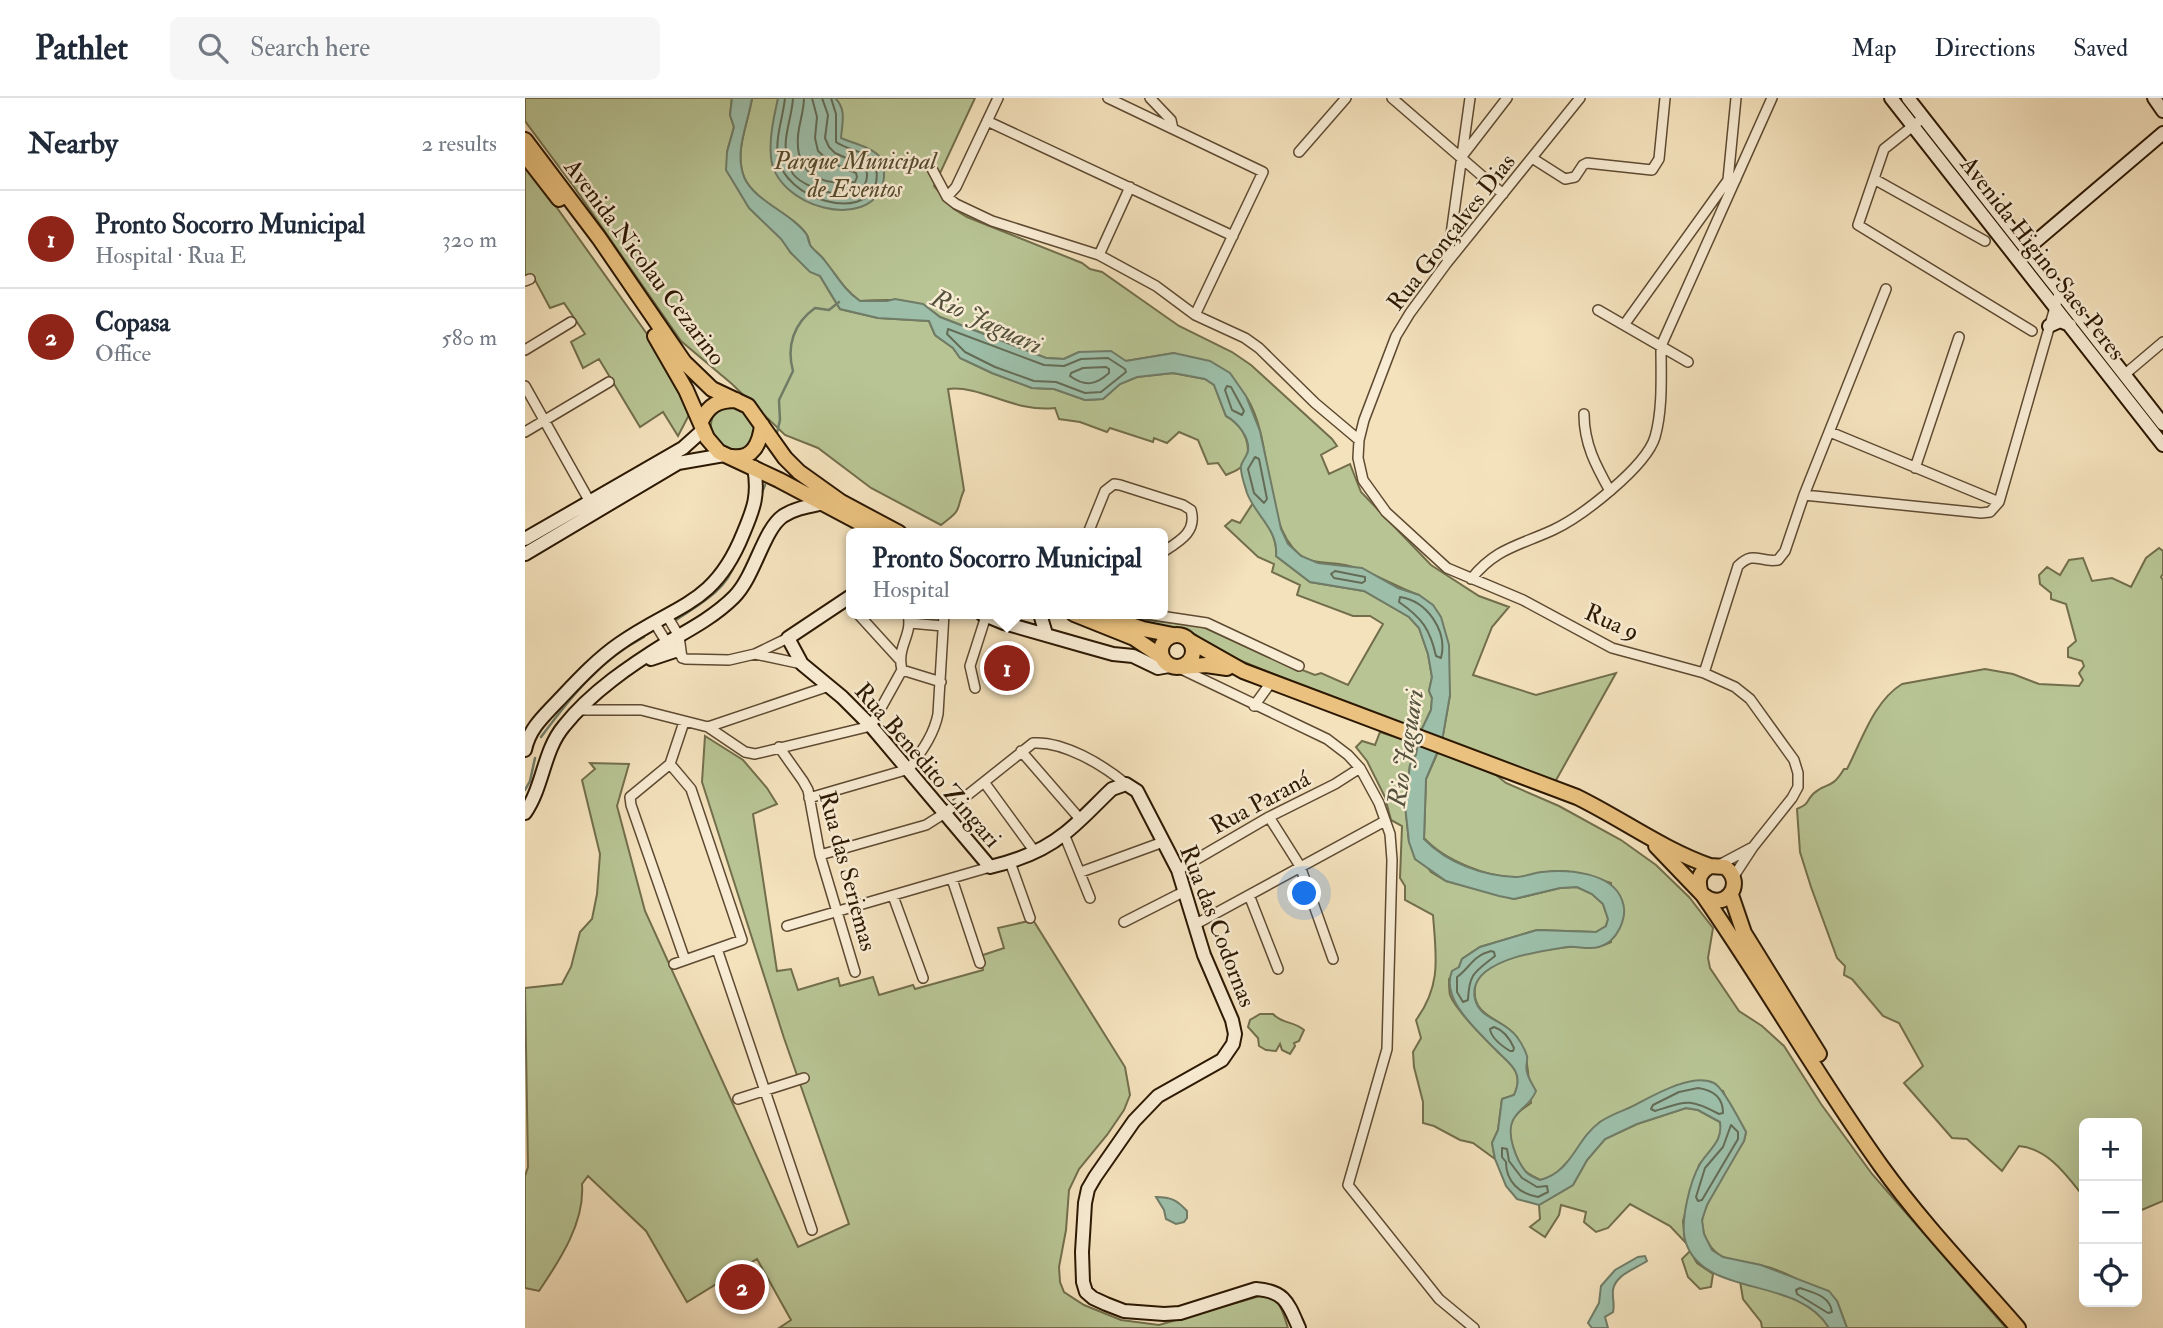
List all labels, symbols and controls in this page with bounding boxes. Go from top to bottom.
search box [170,17,660,80]
text: Pathlet [35,28,128,69]
icon: search [194,29,232,67]
text: Search here [250,32,370,64]
text: Map [1851,33,1896,64]
text: Directions [1934,33,2035,64]
text: Saved [2073,33,2128,64]
text: Nearby [28,125,118,162]
text: 2 results [422,129,497,158]
park label: Parque Municipal de Eventos [773,146,938,205]
street label: Rua Gonçalves Dias [1380,147,1523,317]
street label: Avenida Higino Saes Peres [1953,149,2132,367]
street label: Avenida Nicolau Cezarino [556,152,732,372]
text: Pronto Socorro Municipal [95,209,365,241]
text: 1 [47,225,55,254]
text: 320 m [442,225,497,254]
text: Hospital · Rua E [95,241,246,270]
water label: Rio Jaguari [925,282,1047,362]
text: Copasa [95,307,170,339]
text: 2 [45,323,57,352]
text: 580 m [442,323,497,352]
text: Office [95,339,151,368]
popup [846,528,1168,619]
text: Pronto Socorro Municipal [872,543,1142,575]
text: Hospital [872,575,950,604]
street label: Rua 9 [1580,597,1644,648]
pin: 1 [984,642,1030,694]
street label: Rua Benedito Zingari [848,676,1008,854]
water label: Rio Jaguari [1381,687,1431,810]
street label: Rua Paraná [1205,763,1316,842]
street label: Rua das Seriemas [811,788,884,955]
street label: Rua das Codornas [1172,841,1263,1012]
your location [1287,876,1321,910]
map controls [2079,1118,2142,1307]
button: + [2079,1118,2142,1181]
button: − [2079,1181,2142,1244]
button: locate [2079,1244,2142,1307]
pin: 2 [719,1261,765,1313]

